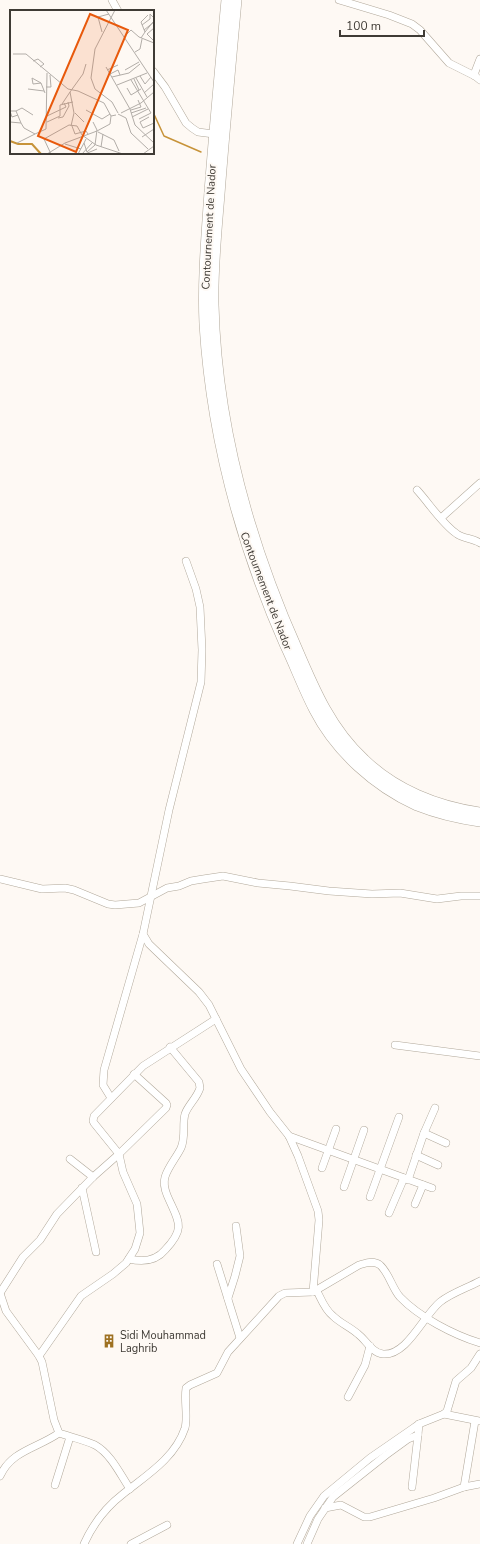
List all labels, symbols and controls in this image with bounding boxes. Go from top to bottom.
inset map [10,10,154,154]
scale bar [340,12,424,38]
text: 100 m [346,18,381,34]
street label: Contournement de Nador [198,164,220,290]
street label: Contournement de Nador [237,530,295,652]
place label: Sidi Mouhammad Laghrib [120,1328,206,1356]
building icon: Sidi Mouhammad Laghrib [101,1333,117,1349]

